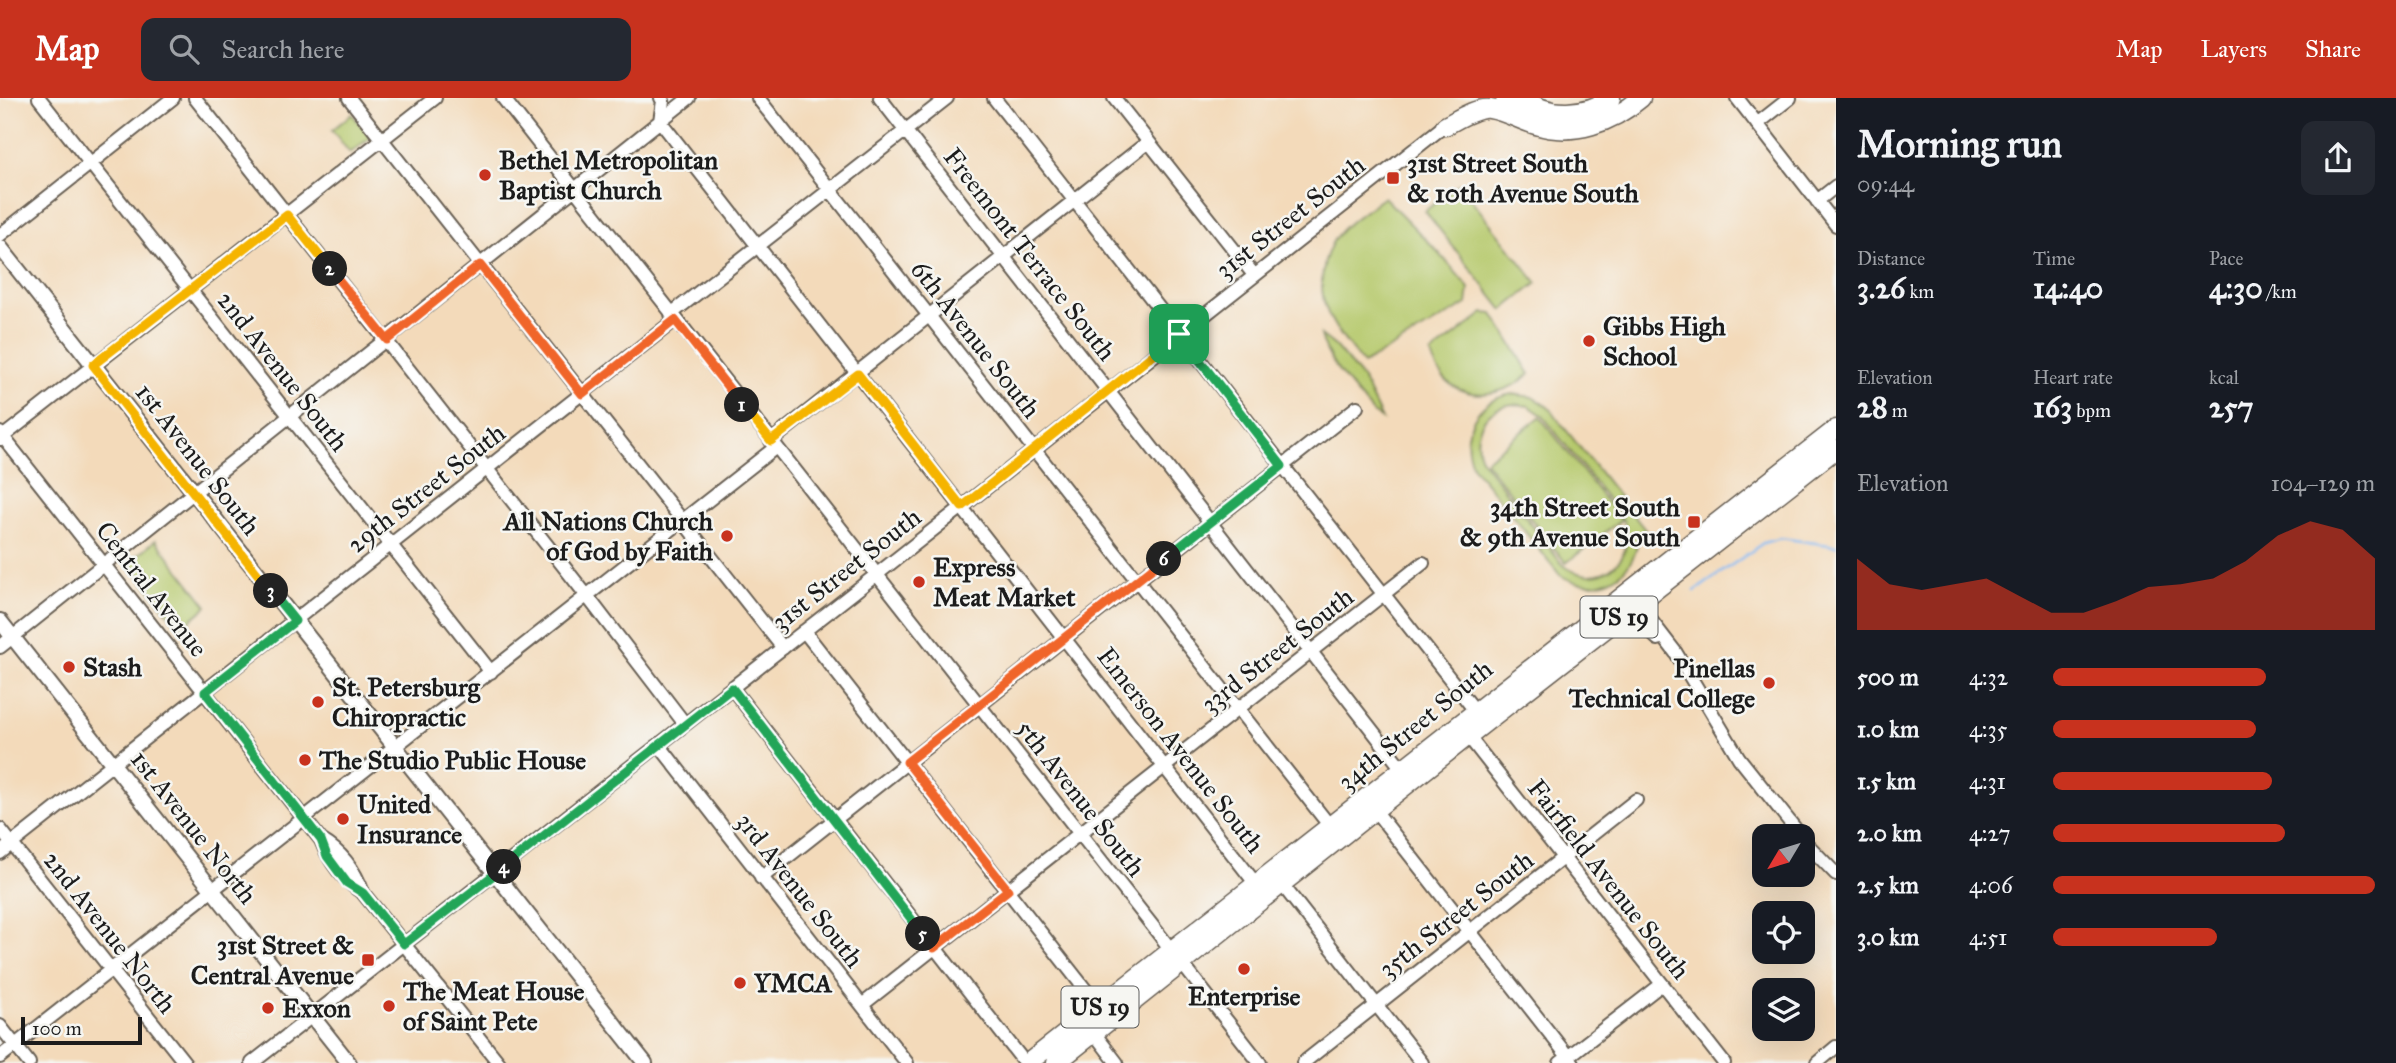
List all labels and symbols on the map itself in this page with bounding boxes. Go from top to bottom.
street label: Freemont Terrace South [937,141,1123,367]
place label: Bethel Metropolitan Baptist Church [499,144,718,206]
place label: 31st Street South & 10th Avenue South [1407,147,1639,209]
street label: 31st Street South [1209,148,1372,285]
marker: Bethel Metropolitan Baptist Church [477,167,493,183]
marker: 31st Street South & 10th Avenue South [1385,170,1401,186]
pin: 2 [312,252,348,286]
street label: 6th Avenue South [904,253,1048,425]
street label: 2nd Avenue South [210,284,356,458]
pin [1149,304,1209,364]
place label: Gibbs High School [1603,310,1726,372]
marker: Gibbs High School [1581,333,1597,349]
street label: 1st Avenue South [129,377,268,542]
pin: 1 [724,388,760,422]
street label: 29th Street South [341,416,512,560]
place label: 34th Street South & 9th Avenue South [1460,491,1681,553]
street label: 31st Street South [765,500,928,637]
place label: All Nations Church of God by Faith [502,505,714,567]
marker: 34th Street South & 9th Avenue South [1686,514,1702,530]
street label: Central Avenue [89,515,215,663]
marker: All Nations Church of God by Faith [719,528,735,544]
pin: 6 [1146,542,1182,576]
place label: Express Meat Market [933,551,1076,613]
pin: 3 [254,574,288,608]
marker: Express Meat Market [911,574,927,590]
street label: 33rd Street South [1194,580,1360,720]
road number: US 19 [1580,596,1658,638]
street label: Emerson Avenue South [1091,641,1272,860]
place label: Stash [83,651,143,683]
street label: 34th Street South [1331,652,1499,797]
place label: Pinellas Technical College [1568,652,1756,715]
marker: Stash [61,659,77,675]
place label: St. Petersburg Chiropractic [332,671,481,733]
marker: Pinellas Technical College [1761,675,1777,691]
marker: St. Petersburg Chiropractic [310,694,326,710]
street label: 5th Avenue South [1010,713,1153,883]
street label: 1st Avenue North [124,744,264,911]
place label: The Studio Public House [318,744,586,776]
marker: The Studio Public House [297,752,313,768]
street label: Fairfield Avenue South [1521,773,1697,986]
place label: United Insurance [357,788,462,850]
street label: 3rd Avenue South [729,806,871,974]
marker: United Insurance [335,811,351,827]
north arrow [1752,824,1815,887]
street label: 35th Street South [1372,843,1540,984]
street label: 2nd Avenue North [37,844,184,1020]
pin: 4 [486,850,522,884]
pin: 5 [906,916,940,952]
place label: 31st Street & Central Avenue [191,929,354,991]
marker: 31st Street & Central Avenue [360,952,376,968]
marker: Enterprise [1236,961,1252,977]
place label: YMCA [753,967,833,999]
place label: The Meat House of Saint Pete [402,975,585,1037]
marker: YMCA [732,975,748,991]
place label: Enterprise [1188,980,1300,1012]
road number: US 19 [1062,986,1138,1028]
place label: Exxon [282,992,351,1024]
marker: The Meat House of Saint Pete [381,998,397,1014]
marker: Exxon [260,1000,276,1016]
scale bar [21,1014,142,1046]

